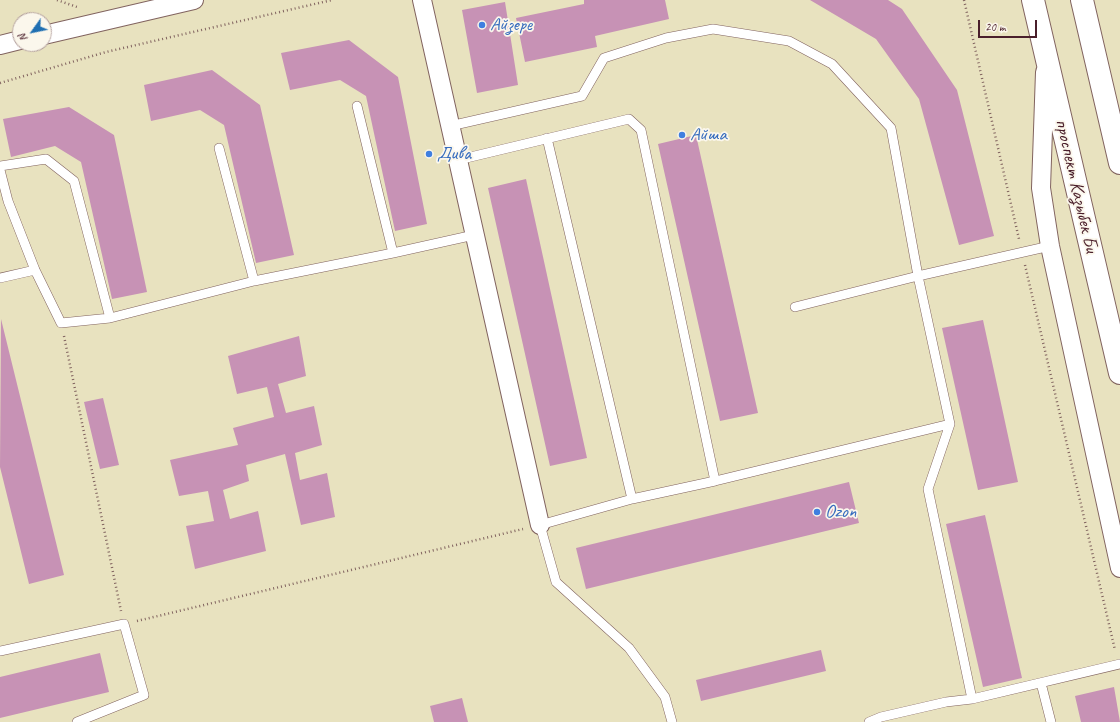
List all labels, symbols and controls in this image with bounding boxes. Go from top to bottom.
north arrow [12,12,52,52]
scale bar [980,12,1039,38]
place label: Айзере [490,14,532,36]
text: 20 m [985,19,1005,35]
marker: Айзере [477,20,487,30]
text: N [15,31,31,45]
street label: проспект Казыбек Би [1050,117,1102,255]
place label: Айша [690,124,727,146]
marker: Айша [677,130,687,140]
place label: Дива [437,143,471,165]
marker: Дива [424,149,434,159]
place label: Ozon [825,501,856,523]
marker: Ozon [812,507,822,517]

